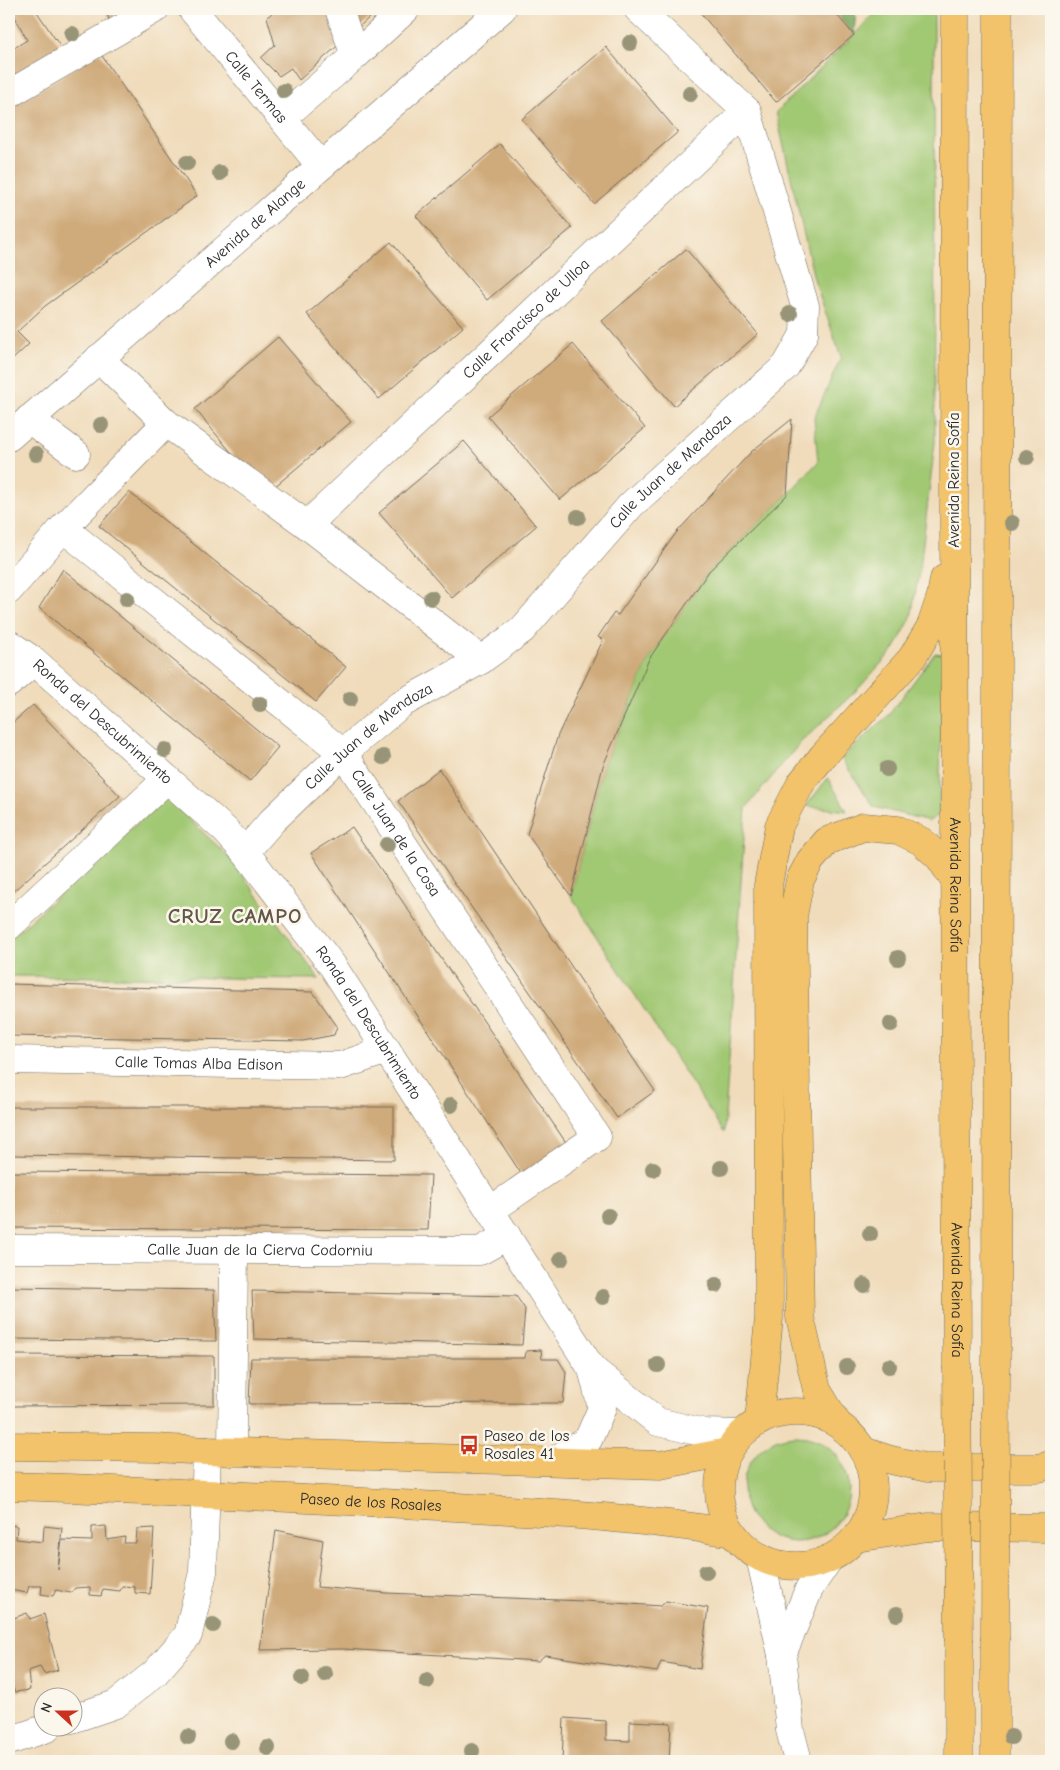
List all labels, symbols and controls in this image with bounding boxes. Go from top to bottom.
street label: Calle Termas [221,47,291,127]
street label: Avenida de Alange [201,175,309,272]
street label: Calle Francisco de Ulloa [459,255,593,383]
street label: Calle Juan de Mendoza [606,410,735,532]
street label: Avenida Reina Sofía [945,412,963,548]
street label: Ronda del Descubrimiento [29,656,176,788]
street label: Calle Juan de Mendoza [301,679,436,794]
street label: Calle Juan de la Cosa [347,766,444,900]
street label: Avenida Reina Sofía [946,817,965,953]
district label: CRUZ CAMPO [168,904,302,928]
street label: Ronda del Descubrimiento [312,942,425,1103]
street label: Calle Tomas Alba Edison [115,1053,283,1074]
street label: Avenida Reina Sofía [947,1222,966,1358]
street label: Calle Juan de la Cierva Codorniu [147,1241,373,1260]
place label: Paseo de los Rosales 41 [484,1427,570,1463]
bus stop icon: Paseo de los Rosales 41 [458,1434,480,1456]
street label: Paseo de los Rosales [300,1490,442,1515]
north arrow [32,1688,82,1738]
text: N [37,1700,56,1715]

